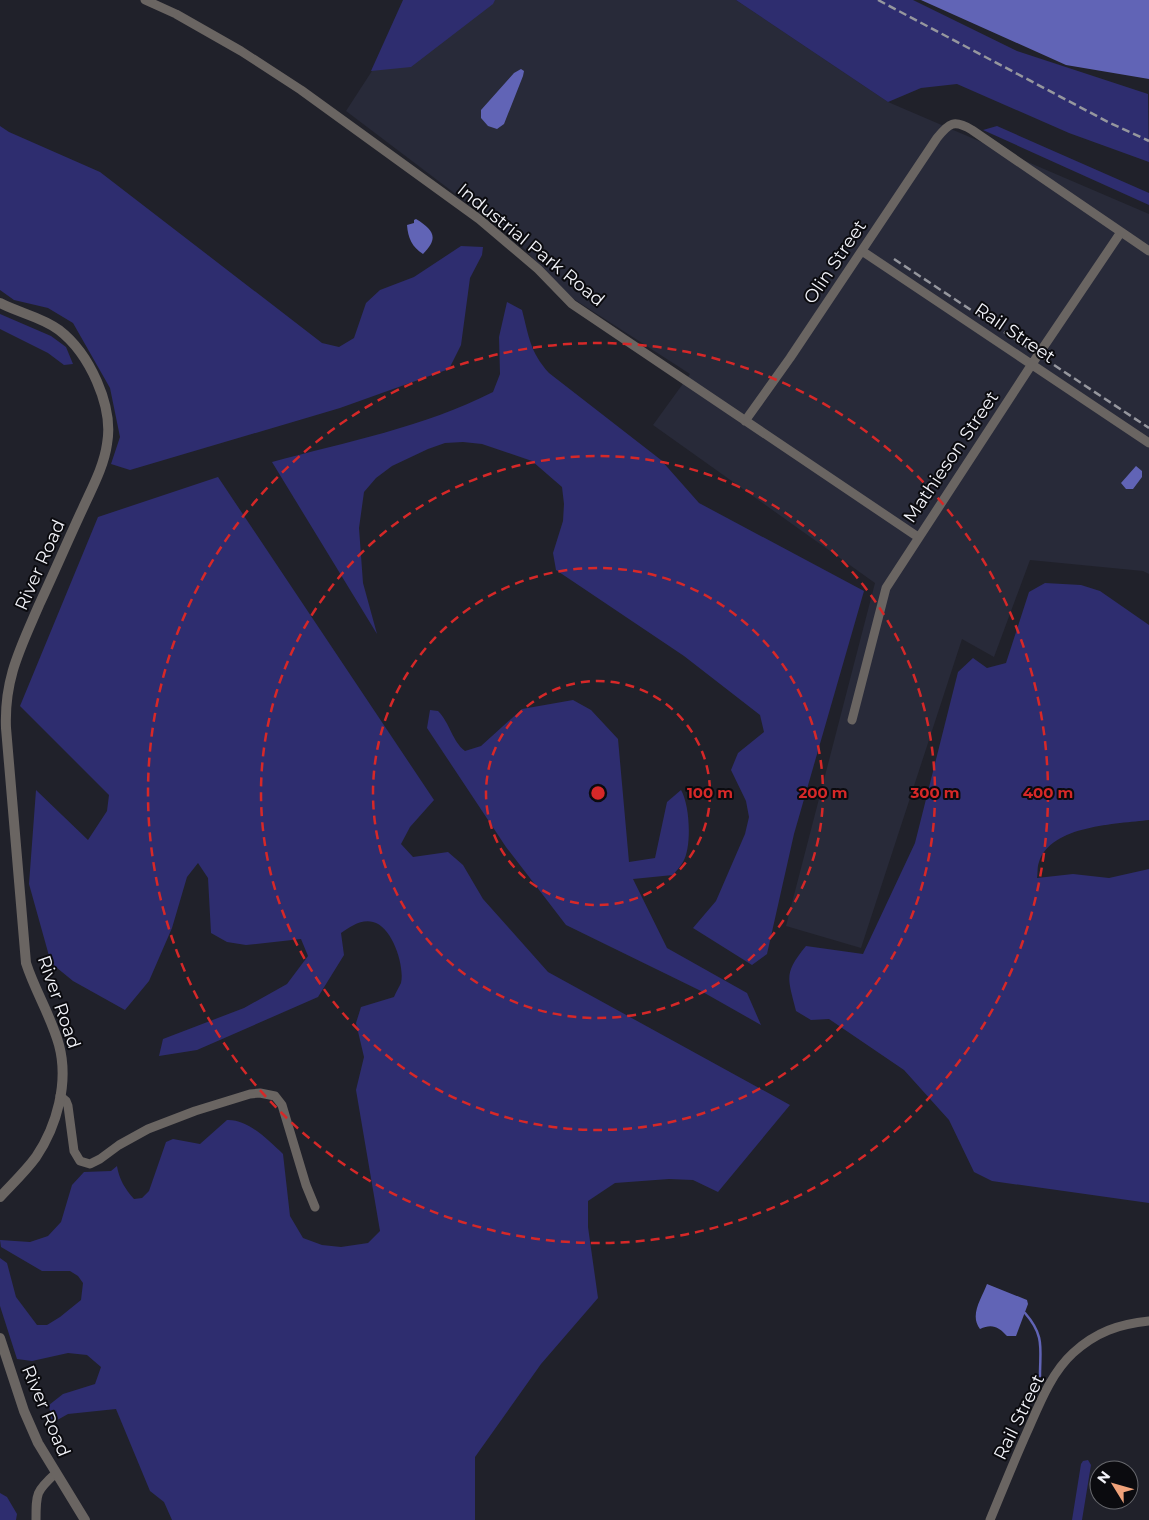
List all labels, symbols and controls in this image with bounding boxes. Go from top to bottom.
street label: Industrial Park Road [453,179,609,311]
street label: Olin Street [799,216,871,308]
street label: Rail Street [971,298,1059,368]
street label: Mathieson Street [899,387,1003,527]
street label: River Road [10,516,70,614]
text: 100 m [687,783,733,802]
text: 200 m [798,783,848,802]
text: 300 m [909,783,960,802]
text: 400 m [1023,783,1073,802]
centre of rings [589,784,607,802]
street label: River Road [33,952,85,1052]
street label: River Road [17,1362,75,1460]
street label: Rail Street [989,1371,1049,1463]
north arrow [1089,1460,1139,1510]
text: N [1093,1467,1114,1487]

